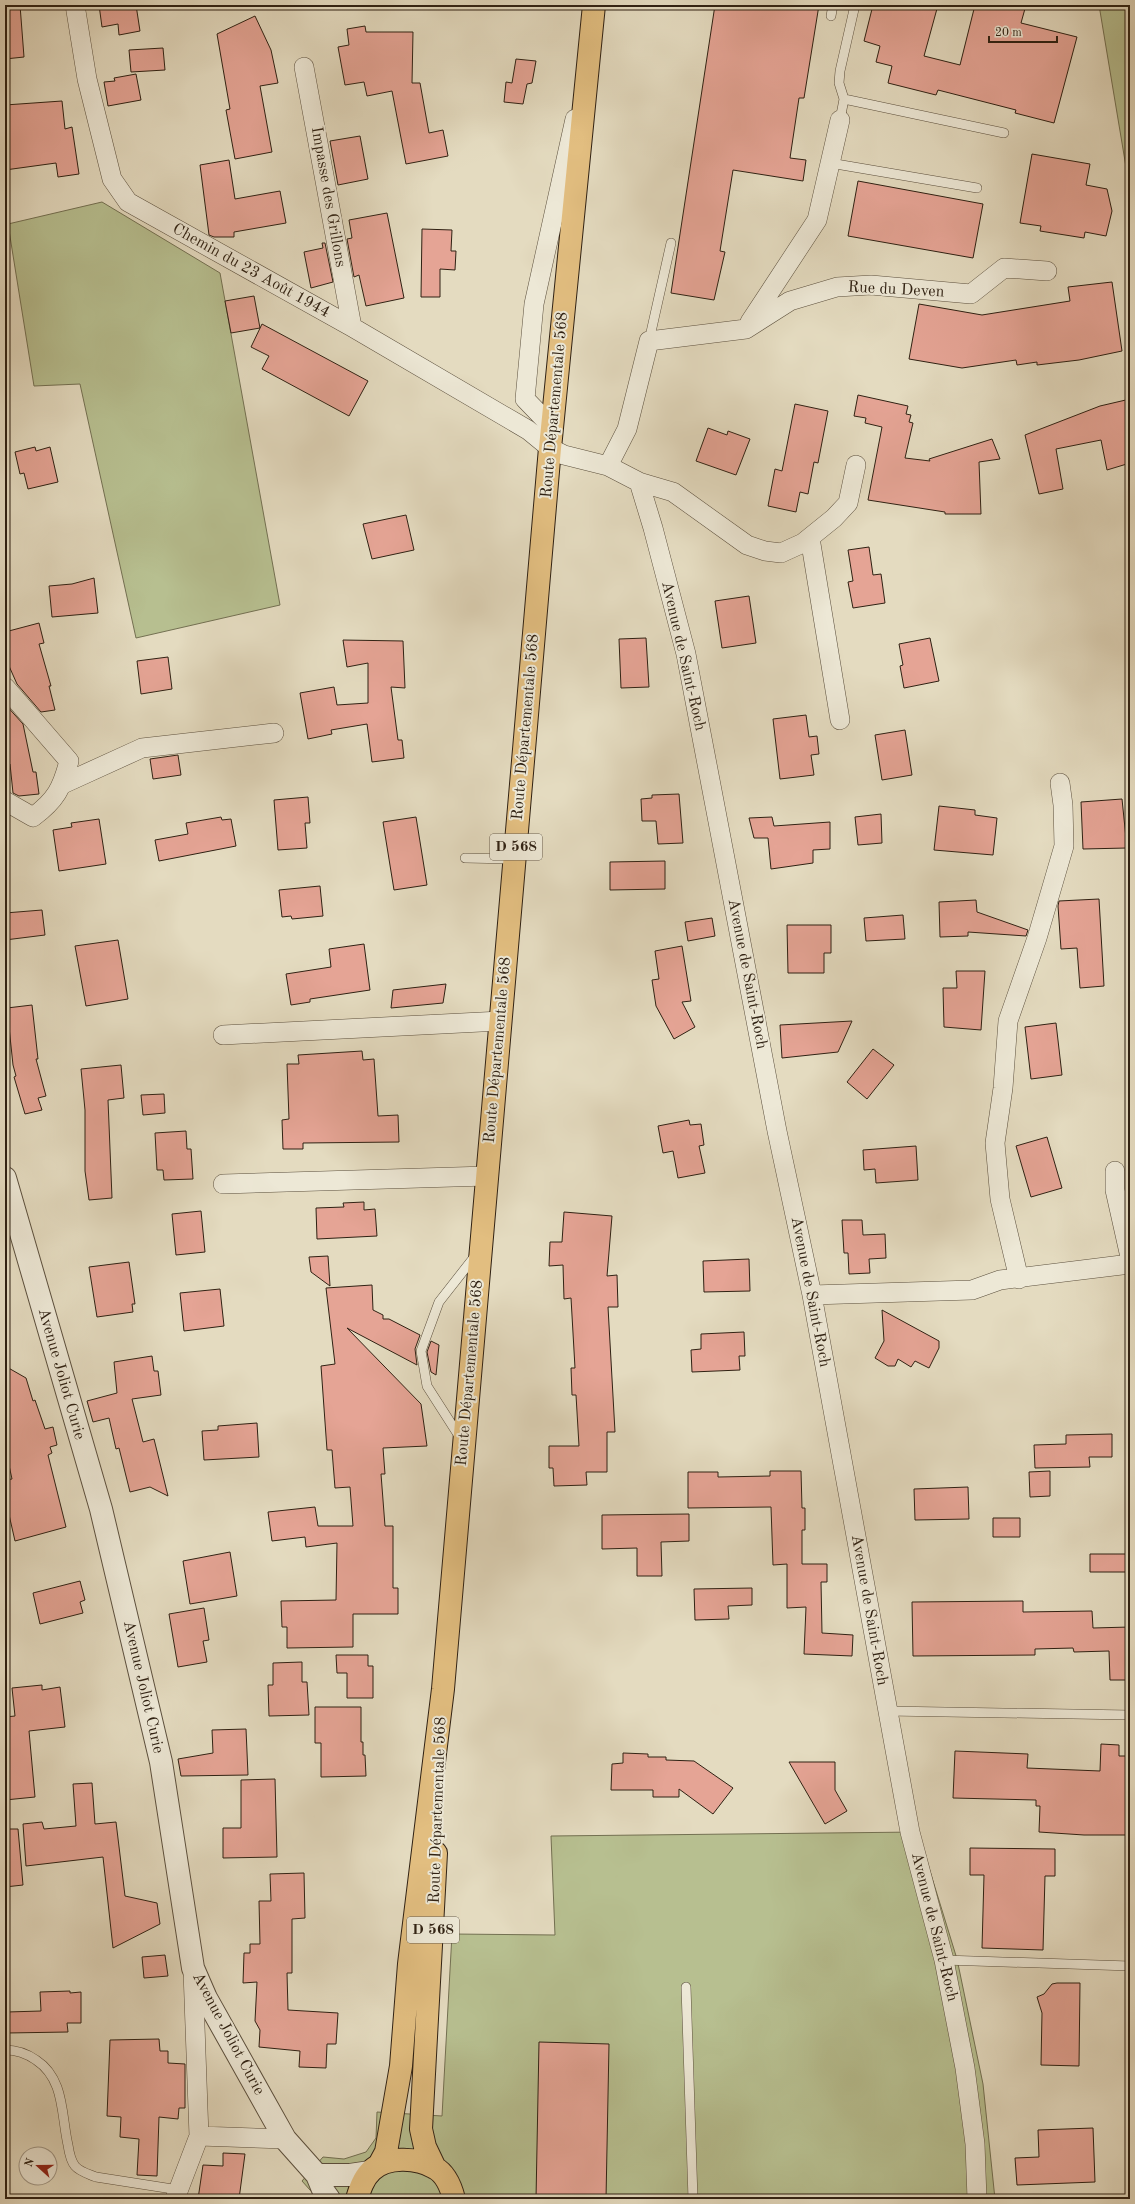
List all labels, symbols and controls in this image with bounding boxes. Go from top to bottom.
scale bar [989,18,1057,44]
text: 20 m [995,27,1022,39]
street label: Impasse des Grillons [308,125,348,269]
street label: Chemin du 23 Août 1944 [170,221,332,321]
street label: Rue du Deven [847,279,945,301]
street label: Route Départementale 568 [539,311,571,499]
street label: Avenue de Saint-Roch [658,580,708,733]
street label: Route Départementale 568 [510,633,542,821]
road number: D 568 [490,834,542,860]
street label: Avenue de Saint-Roch [725,897,769,1051]
street label: Route Départementale 568 [482,956,514,1144]
street label: Avenue de Saint-Roch [788,1215,832,1369]
street label: Route Départementale 568 [454,1279,486,1467]
street label: Avenue Joliot Curie [35,1306,87,1442]
street label: Avenue de Saint-Roch [848,1533,890,1687]
street label: Avenue Joliot Curie [120,1619,166,1755]
street label: Route Départementale 568 [427,1716,449,1904]
street label: Avenue de Saint-Roch [908,1851,960,2003]
road number: D 568 [407,1917,459,1943]
street label: Avenue Joliot Curie [189,1970,267,2098]
north arrow [18,2146,58,2186]
text: N [23,2157,37,2169]

